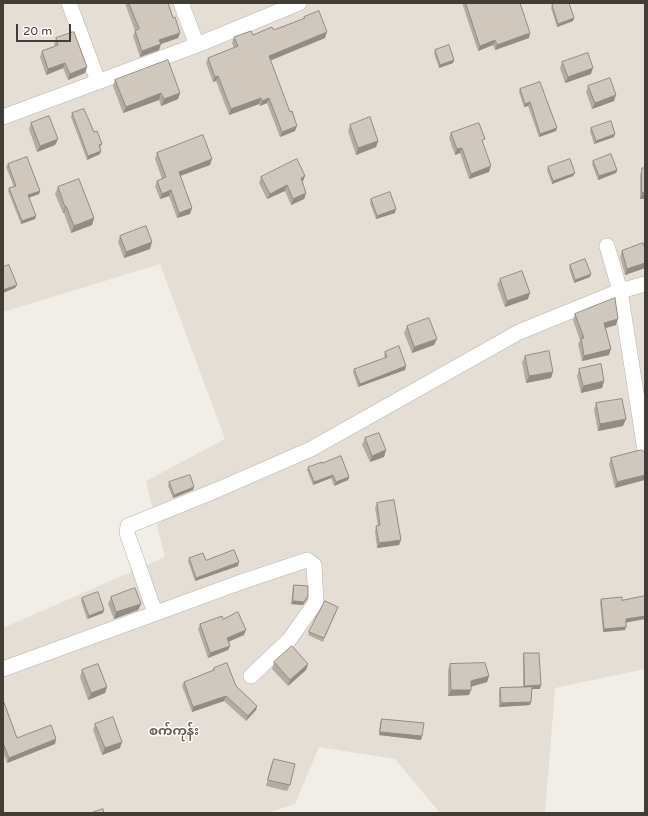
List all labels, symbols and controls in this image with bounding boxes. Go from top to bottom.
scale bar [18,16,73,42]
text: 20 m [23,24,52,38]
district label: စက်ကုန်း [149,724,199,740]

